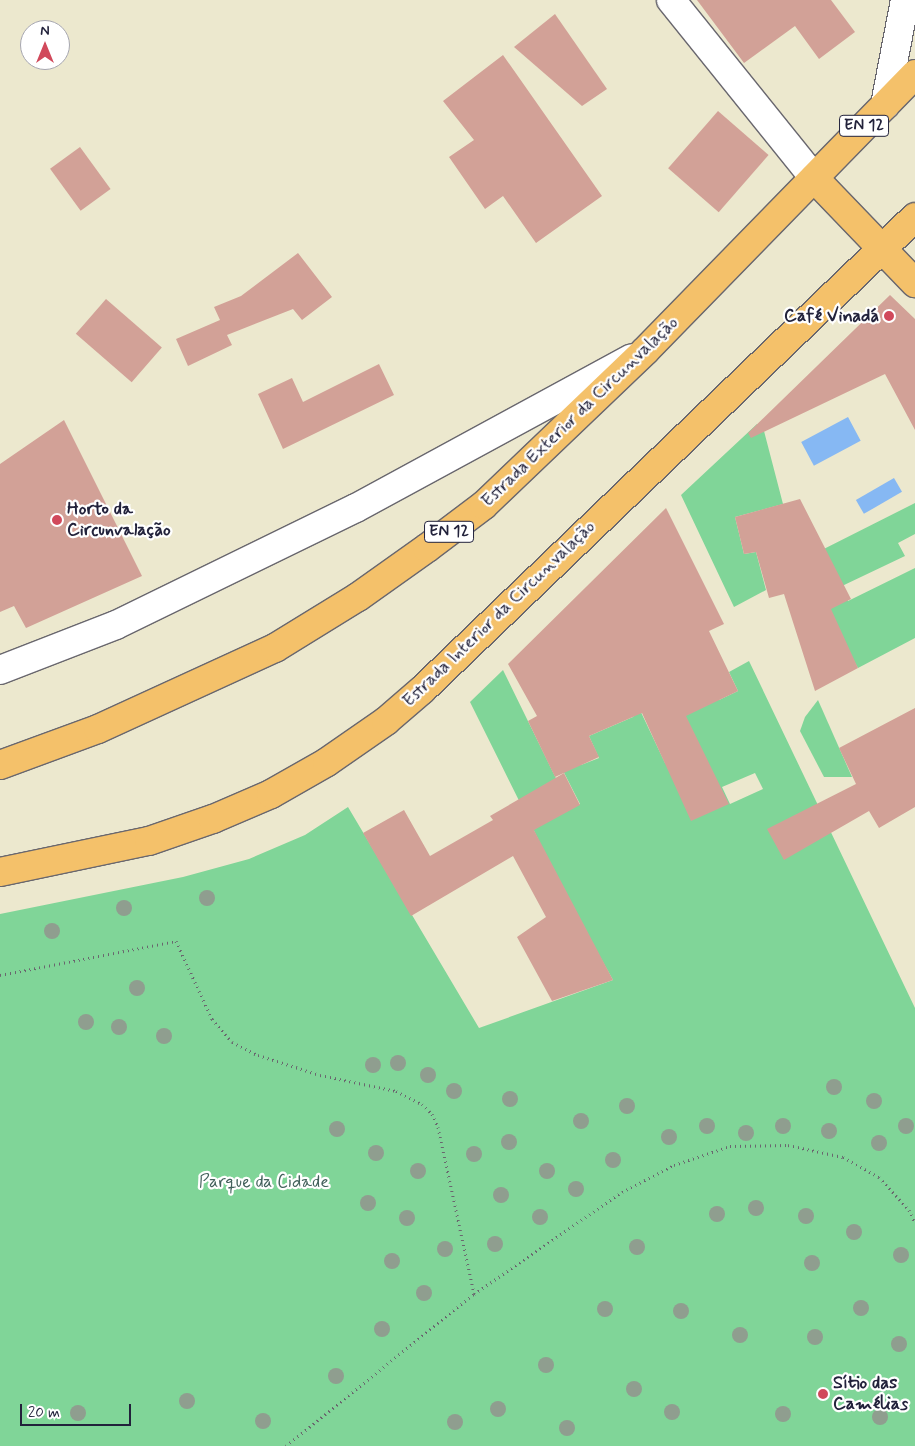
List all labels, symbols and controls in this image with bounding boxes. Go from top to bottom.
north arrow [20,20,70,70]
text: N [40,22,50,40]
road number: EN 12 [839,112,889,140]
place label: Café Vinadá [784,305,879,327]
marker: Café Vinadá [883,310,895,322]
street label: Estrada Exterior da Circunvalação [480,315,680,509]
place label: Horto da Circunvalação [67,499,171,542]
marker: Horto da Circunvalação [51,514,63,526]
street label: Estrada Interior da Circunvalação [400,518,598,710]
road number: EN 12 [424,518,474,546]
park label: Parque da Cidade [198,1171,330,1193]
place label: Sítio das Camélias [833,1373,908,1416]
marker: Sítio das Camélias [817,1388,829,1400]
scale bar [22,1394,134,1426]
text: 20 m [28,1403,60,1423]

